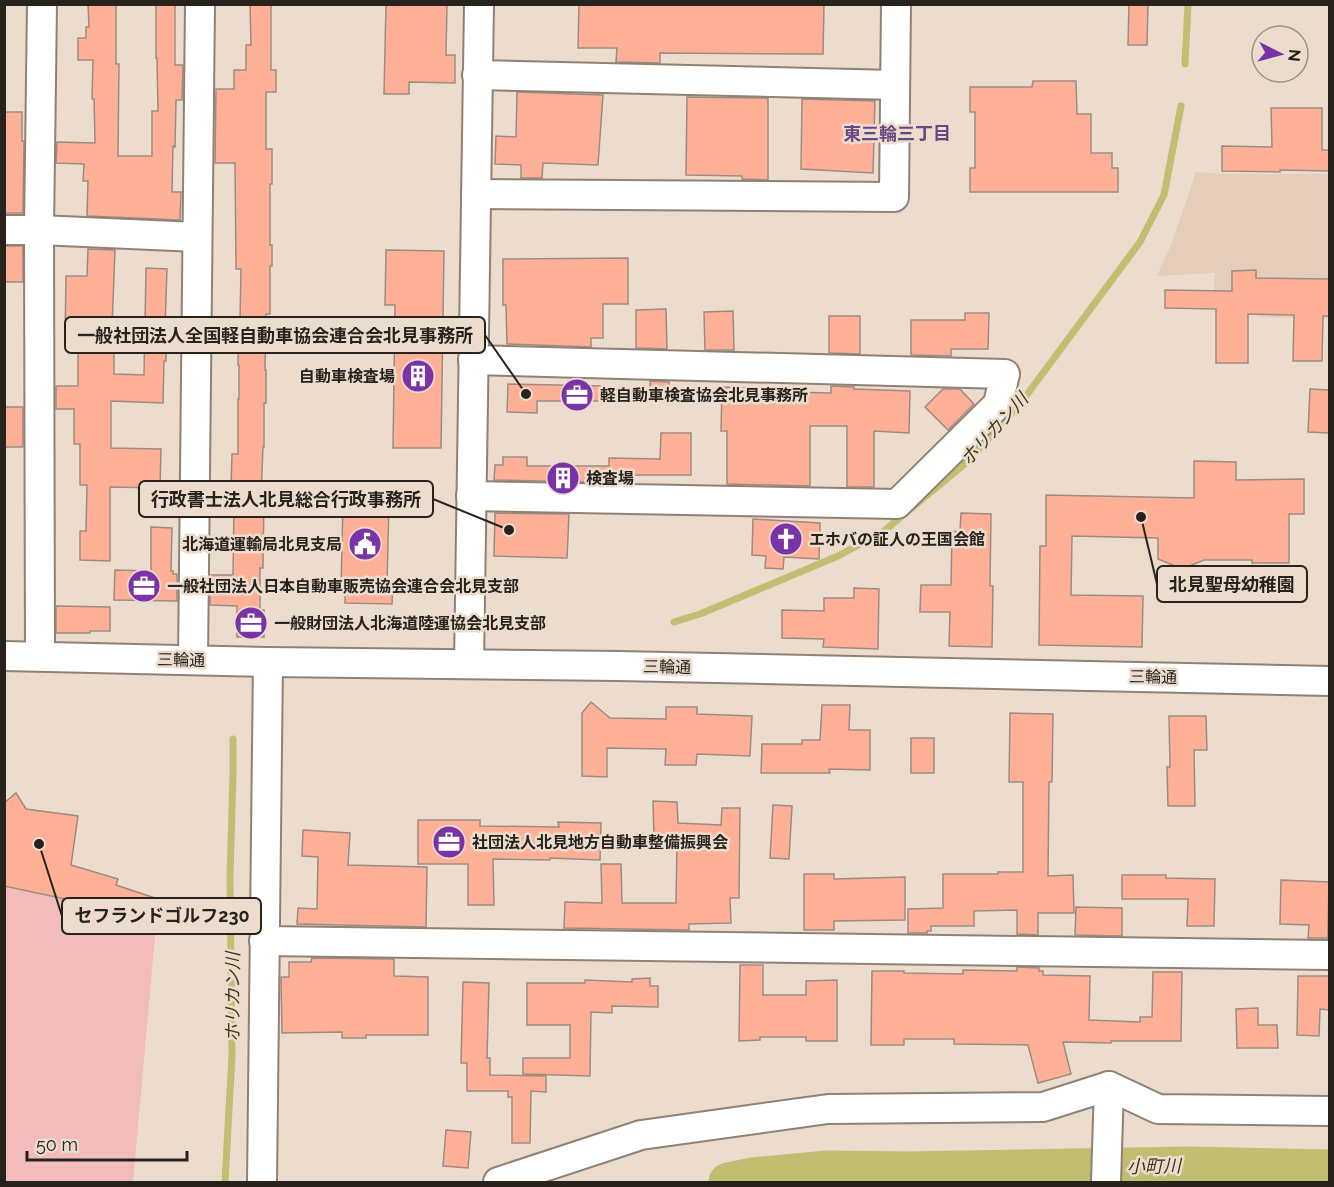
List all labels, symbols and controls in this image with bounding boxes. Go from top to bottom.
north arrow [1250,24,1310,84]
text: N [1284,48,1305,63]
district label: 東三輪三丁目 [843,123,951,144]
callout: 一般社団法人全国軽自動車協会連合会北見事務所 [65,317,485,353]
text: 一般社団法人全国軽自動車協会連合会北見事務所 [77,325,473,346]
building icon: 自動車検査場 [400,358,436,394]
place label: 自動車検査場 [299,367,395,386]
office icon: 軽自動車検査協会北見事務所 [559,377,595,413]
place label: 軽自動車検査協会北見事務所 [600,386,808,405]
water label: ホリカン川 [956,387,1033,469]
building icon: 検査場 [545,460,581,496]
place label: 検査場 [586,469,634,488]
callout: 行政書士法人北見総合行政事務所 [139,481,433,517]
text: 行政書士法人北見総合行政事務所 [151,489,421,510]
church icon: エホバの証人の王国会館 [768,521,804,557]
public building icon: 北海道運輸局北見支局 [347,526,383,562]
place label: エホバの証人の王国会館 [809,530,985,549]
place label: 北海道運輸局北見支局 [182,535,342,554]
callout: 北見聖母幼稚園 [1157,566,1307,602]
office icon: 一般社団法人日本自動車販売協会連合会北見支部 [126,568,162,604]
text: 北見聖母幼稚園 [1169,574,1295,595]
place label: 一般社団法人日本自動車販売協会連合会北見支部 [167,577,519,596]
office icon: 一般財団法人北海道陸運協会北見支部 [233,605,269,641]
place label: 一般財団法人北海道陸運協会北見支部 [274,614,546,633]
street label: 三輪通 [157,650,205,670]
street label: 三輪通 [643,657,691,677]
street label: 三輪通 [1129,667,1177,687]
office icon: 社団法人北見地方自動車整備振興会 [431,824,467,860]
place label: 社団法人北見地方自動車整備振興会 [472,833,728,852]
callout: セフランドゴルフ230 [62,898,261,934]
text: セフランドゴルフ230 [74,905,250,926]
water label: ホリカン川 [222,950,243,1042]
scale bar [27,1124,188,1162]
text: 50 m [36,1134,78,1155]
water label: 小町川 [1127,1155,1183,1177]

